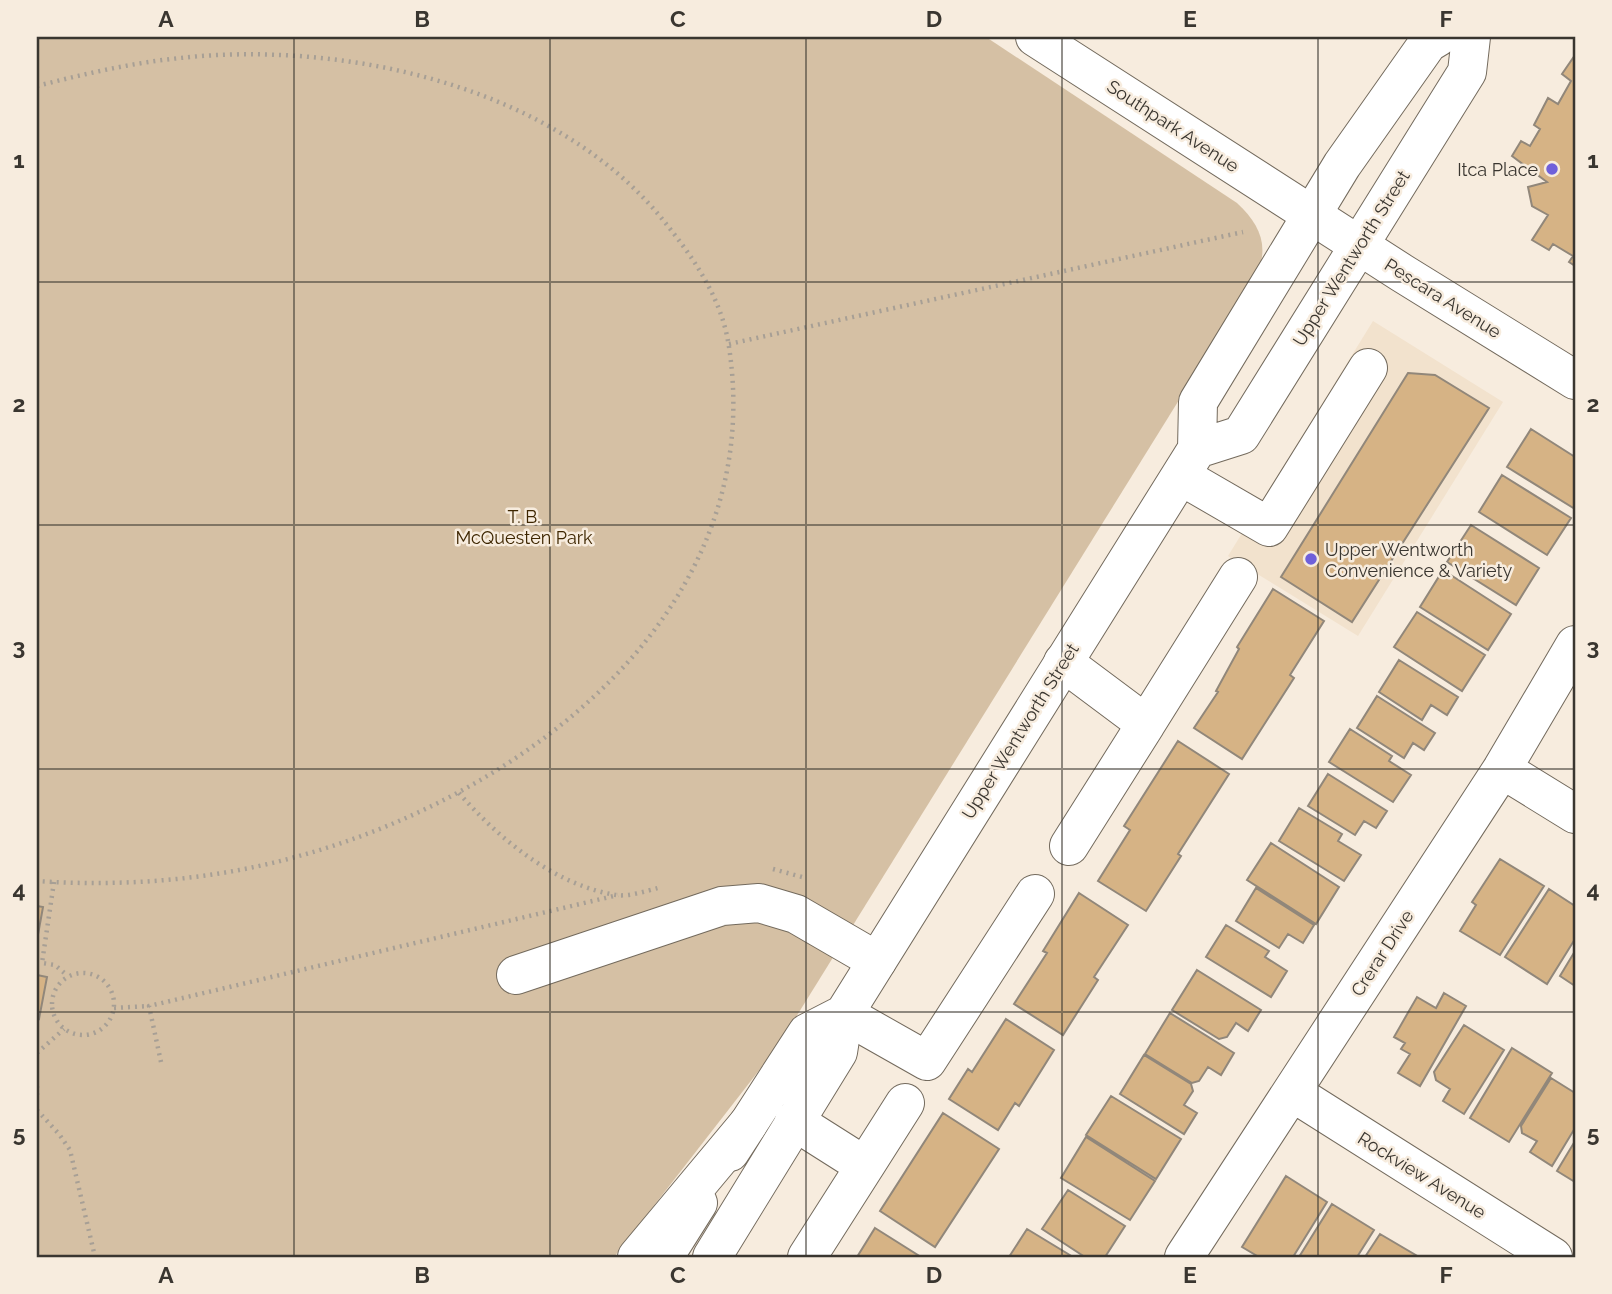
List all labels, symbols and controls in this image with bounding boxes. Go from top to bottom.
text: A [158,5,174,32]
text: B [414,5,430,32]
text: C [670,5,686,32]
text: D [926,5,942,32]
text: E [1183,5,1197,32]
text: F [1439,5,1453,32]
street label: Southpark Avenue [1103,76,1243,177]
text: 1 [13,146,25,173]
text: 1 [1587,146,1599,173]
place label: Itca Place [1457,159,1538,180]
marker: Itca Place [1544,161,1560,177]
street label: Upper Wentworth Street [1288,166,1414,350]
street label: Pescara Avenue [1381,254,1505,342]
text: 2 [13,390,25,417]
text: 2 [1587,390,1599,417]
park label: T. B. McQuesten Park [455,506,593,548]
place label: Upper Wentworth Convenience & Variety [1325,539,1512,581]
marker: Upper Wentworth Convenience & Variety [1303,551,1319,567]
text: 3 [13,633,25,660]
text: 3 [1587,633,1599,660]
street label: Upper Wentworth Street [957,639,1083,823]
text: 4 [12,876,26,903]
text: 4 [1586,876,1600,903]
street label: Crerar Drive [1346,906,1418,1000]
text: 5 [13,1120,26,1147]
text: 5 [1587,1120,1600,1147]
street label: Rockview Avenue [1354,1127,1490,1223]
text: A [158,1261,174,1288]
text: B [414,1261,430,1288]
text: C [670,1261,686,1288]
text: D [926,1261,942,1288]
text: E [1183,1261,1197,1288]
text: F [1439,1261,1453,1288]

